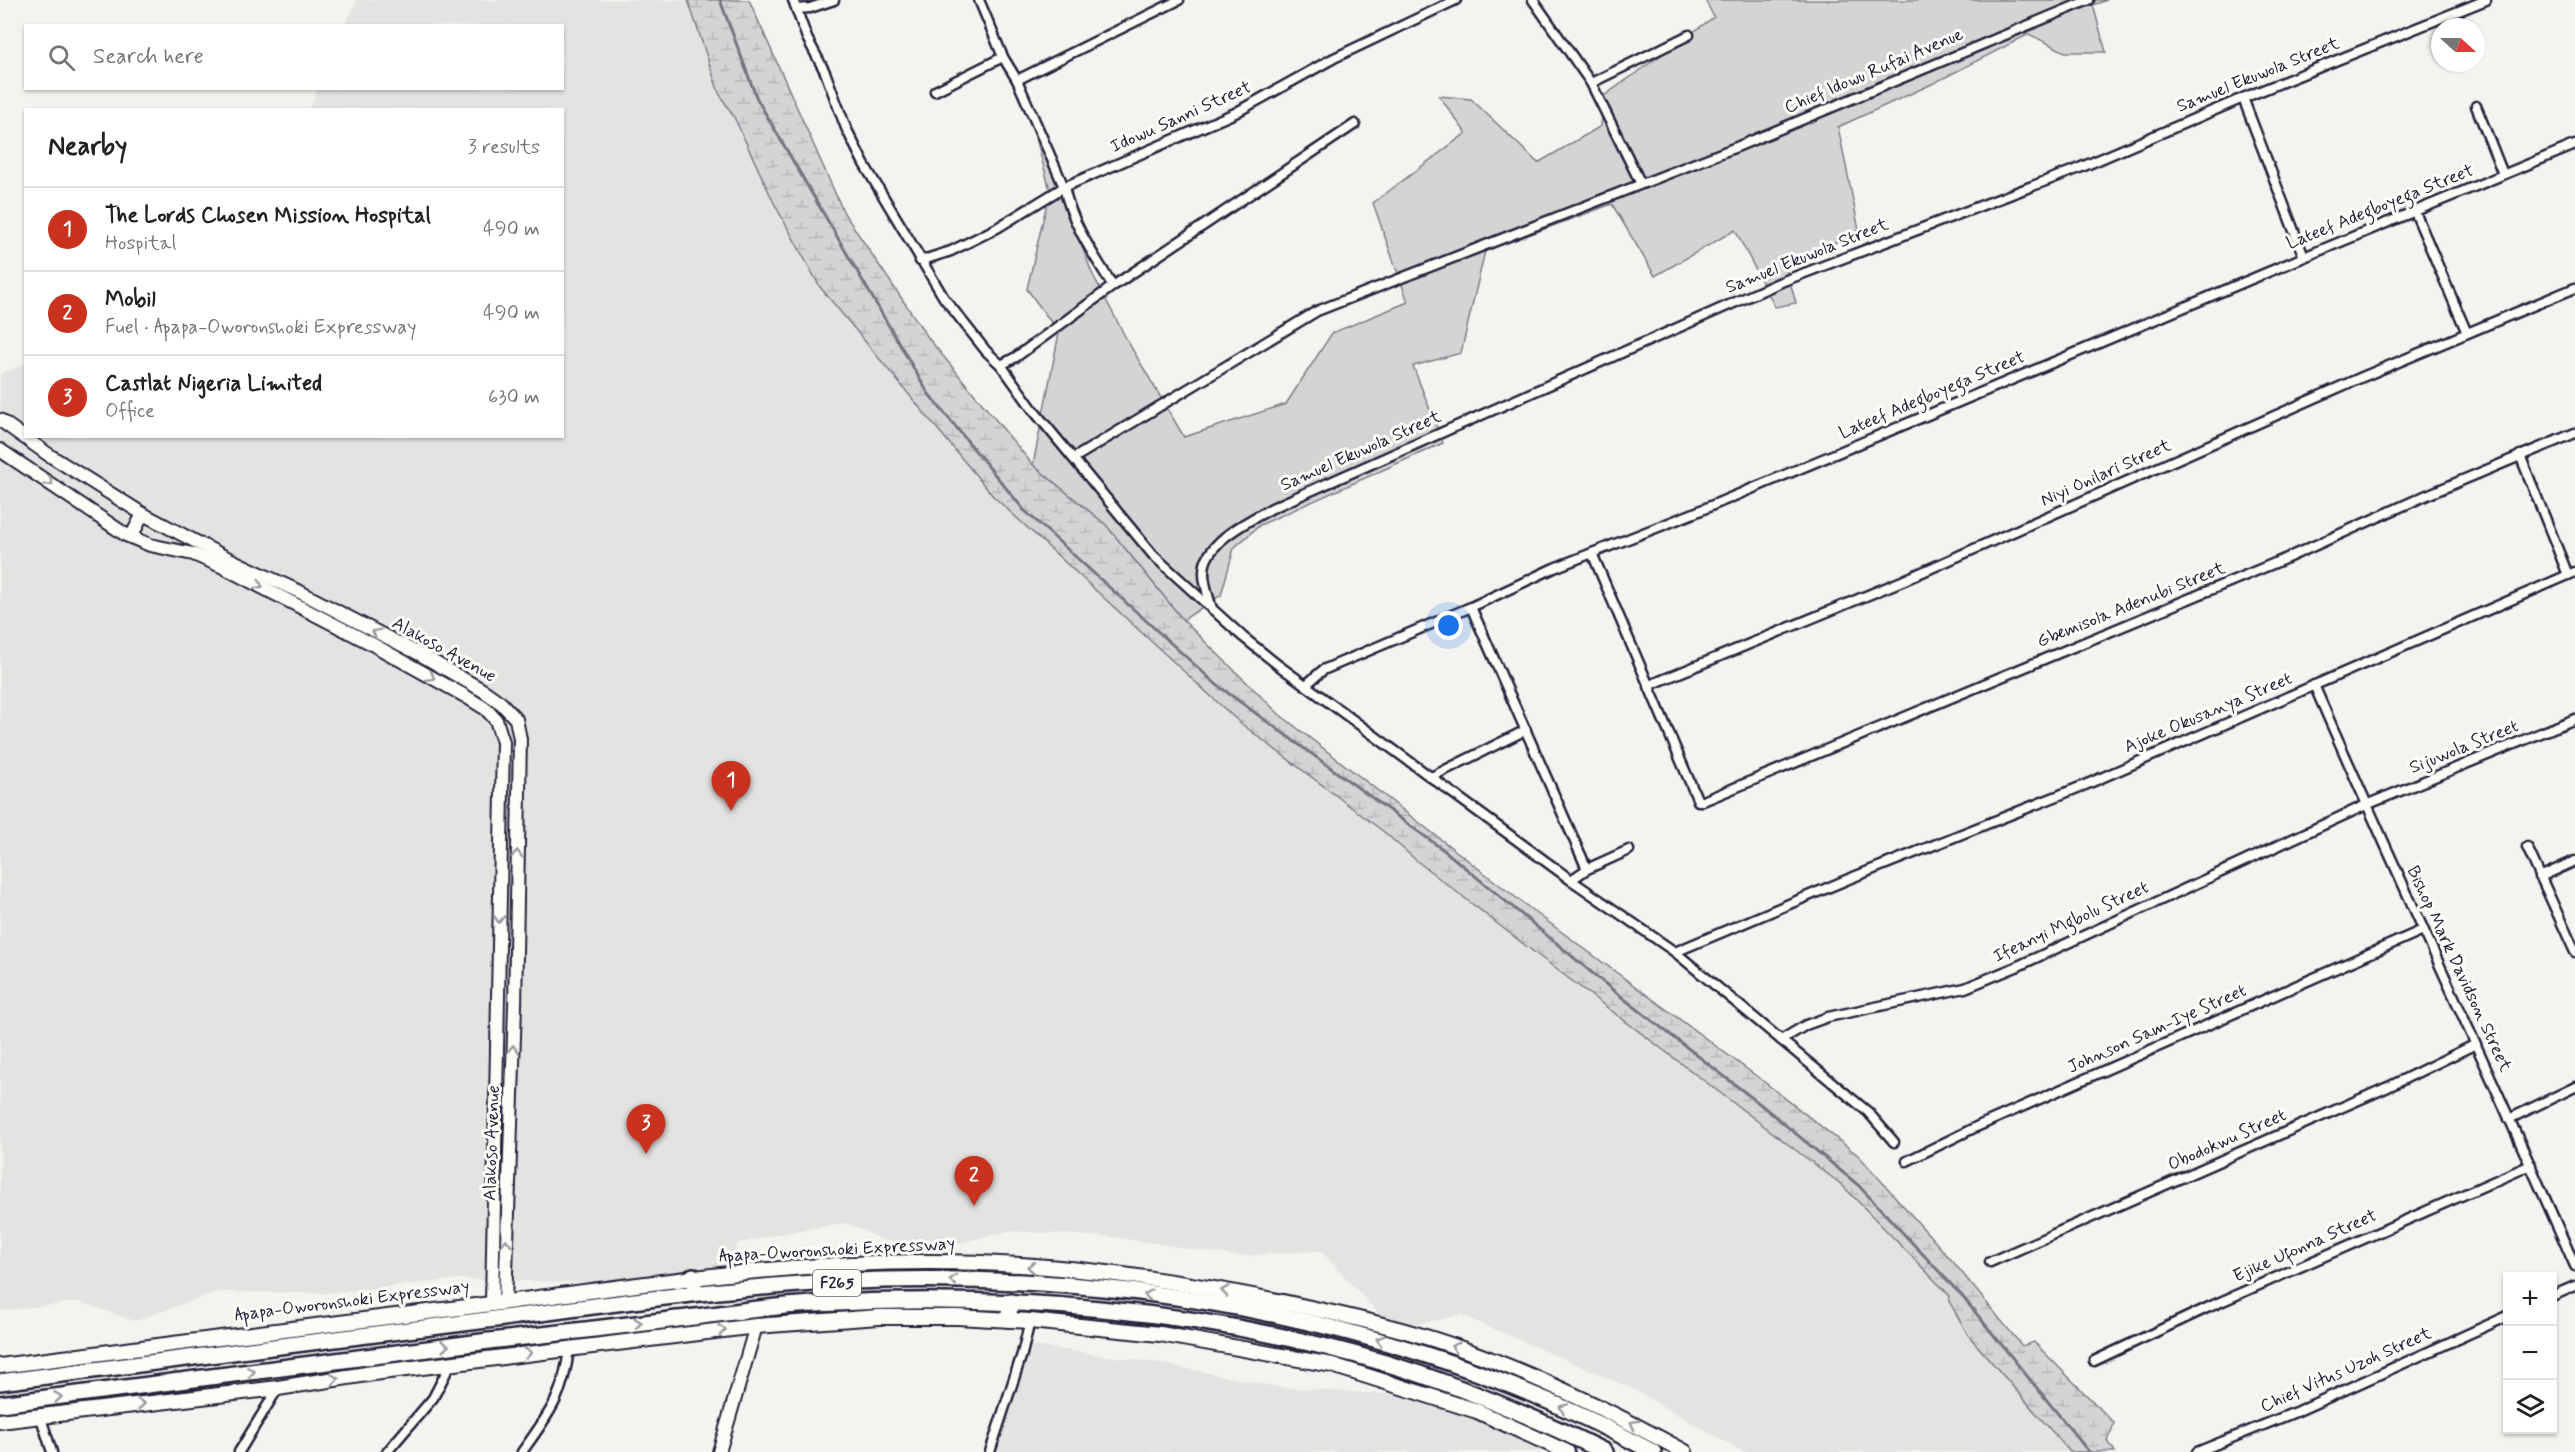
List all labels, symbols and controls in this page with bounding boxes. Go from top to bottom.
north arrow [2431,18,2485,72]
street label: Chief Idowu Rufai Avenue [1781,22,1967,120]
search box [24,24,564,90]
street label: Samuel Ekuwola Street [2173,31,2343,119]
icon: search [45,41,78,74]
text: Search here [93,43,204,71]
street label: Idowu Sanni Street [1107,75,1255,159]
text: Nearby [48,130,127,164]
text: 3 results [468,134,540,161]
street label: Lateef Adegboyega Street [2283,158,2478,257]
text: The Lords Chosen Mission Hospital [105,202,431,230]
street label: Samuel Ekuwola Street [1722,212,1892,300]
text: 1 [63,216,72,243]
text: 490 m [483,216,540,243]
text: Hospital [105,230,176,257]
text: Mobil [105,286,156,314]
text: 2 [63,300,72,327]
text: 490 m [483,300,540,327]
text: Fuel · Apapa-Oworonshoki Expressway [105,314,416,341]
street label: Lateef Adegboyega Street [1835,345,2029,447]
text: Castlat Nigeria Limited [105,370,322,398]
text: 3 [63,384,72,411]
text: 630 m [488,384,540,411]
text: Office [105,398,155,425]
street label: Samuel Ekuwola Street [1277,405,1445,497]
street label: Niyi Onilari Street [2037,433,2175,513]
one-way arrow [43,475,54,486]
street label: Gbemisola Adenubi Street [2033,556,2229,654]
one-way arrow [253,578,264,589]
street label: Alakoso Avenue [388,611,500,689]
your location [1434,611,1463,640]
one-way arrow [372,628,383,640]
street label: Ajoke Okusanya Street [2120,667,2296,759]
one-way arrow [425,669,436,681]
street label: Sijuwola Street [2406,714,2522,780]
pin: 1 [712,762,750,811]
one-way arrow [510,849,523,858]
street label: Bishop Mark Davidson Street [2401,862,2518,1076]
street label: Ifeanyi Mgbolu Street [1990,875,2154,970]
one-way arrow [493,915,506,924]
street label: Johnson Sam-Iye Street [2064,979,2250,1079]
one-way arrow [507,1044,520,1053]
street label: Alakoso Avenue [478,1085,506,1201]
street label: Obodokwu Street [2164,1103,2290,1177]
pin: 3 [626,1104,666,1154]
pin: 2 [954,1156,994,1206]
street label: Ejike Ufonna Street [2229,1203,2382,1290]
street label: Apapa-Oworonshoki Expressway [718,1232,956,1269]
one-way arrow [500,1239,512,1248]
one-way arrow [1027,1261,1036,1274]
road number: F265 [813,1270,861,1296]
map controls [2503,1272,2557,1434]
button: + [2503,1272,2557,1326]
one-way arrow [949,1274,958,1287]
street label: Apapa-Oworonshoki Expressway [233,1275,471,1328]
one-way arrow [1220,1285,1230,1298]
one-way arrow [1143,1289,1152,1302]
one-way arrow [634,1317,643,1330]
street label: Chief Vitus Uzoh Street [2256,1321,2436,1419]
one-way arrow [717,1324,726,1337]
button: − [2503,1326,2557,1380]
one-way arrow [1375,1334,1385,1347]
one-way arrow [440,1341,449,1353]
one-way arrow [1450,1341,1461,1354]
one-way arrow [524,1348,533,1360]
one-way arrow [247,1367,256,1379]
one-way arrow [329,1373,339,1386]
button: layers [2503,1380,2557,1434]
one-way arrow [53,1392,63,1404]
one-way arrow [137,1398,146,1411]
one-way arrow [1558,1403,1569,1415]
one-way arrow [1629,1420,1640,1431]

